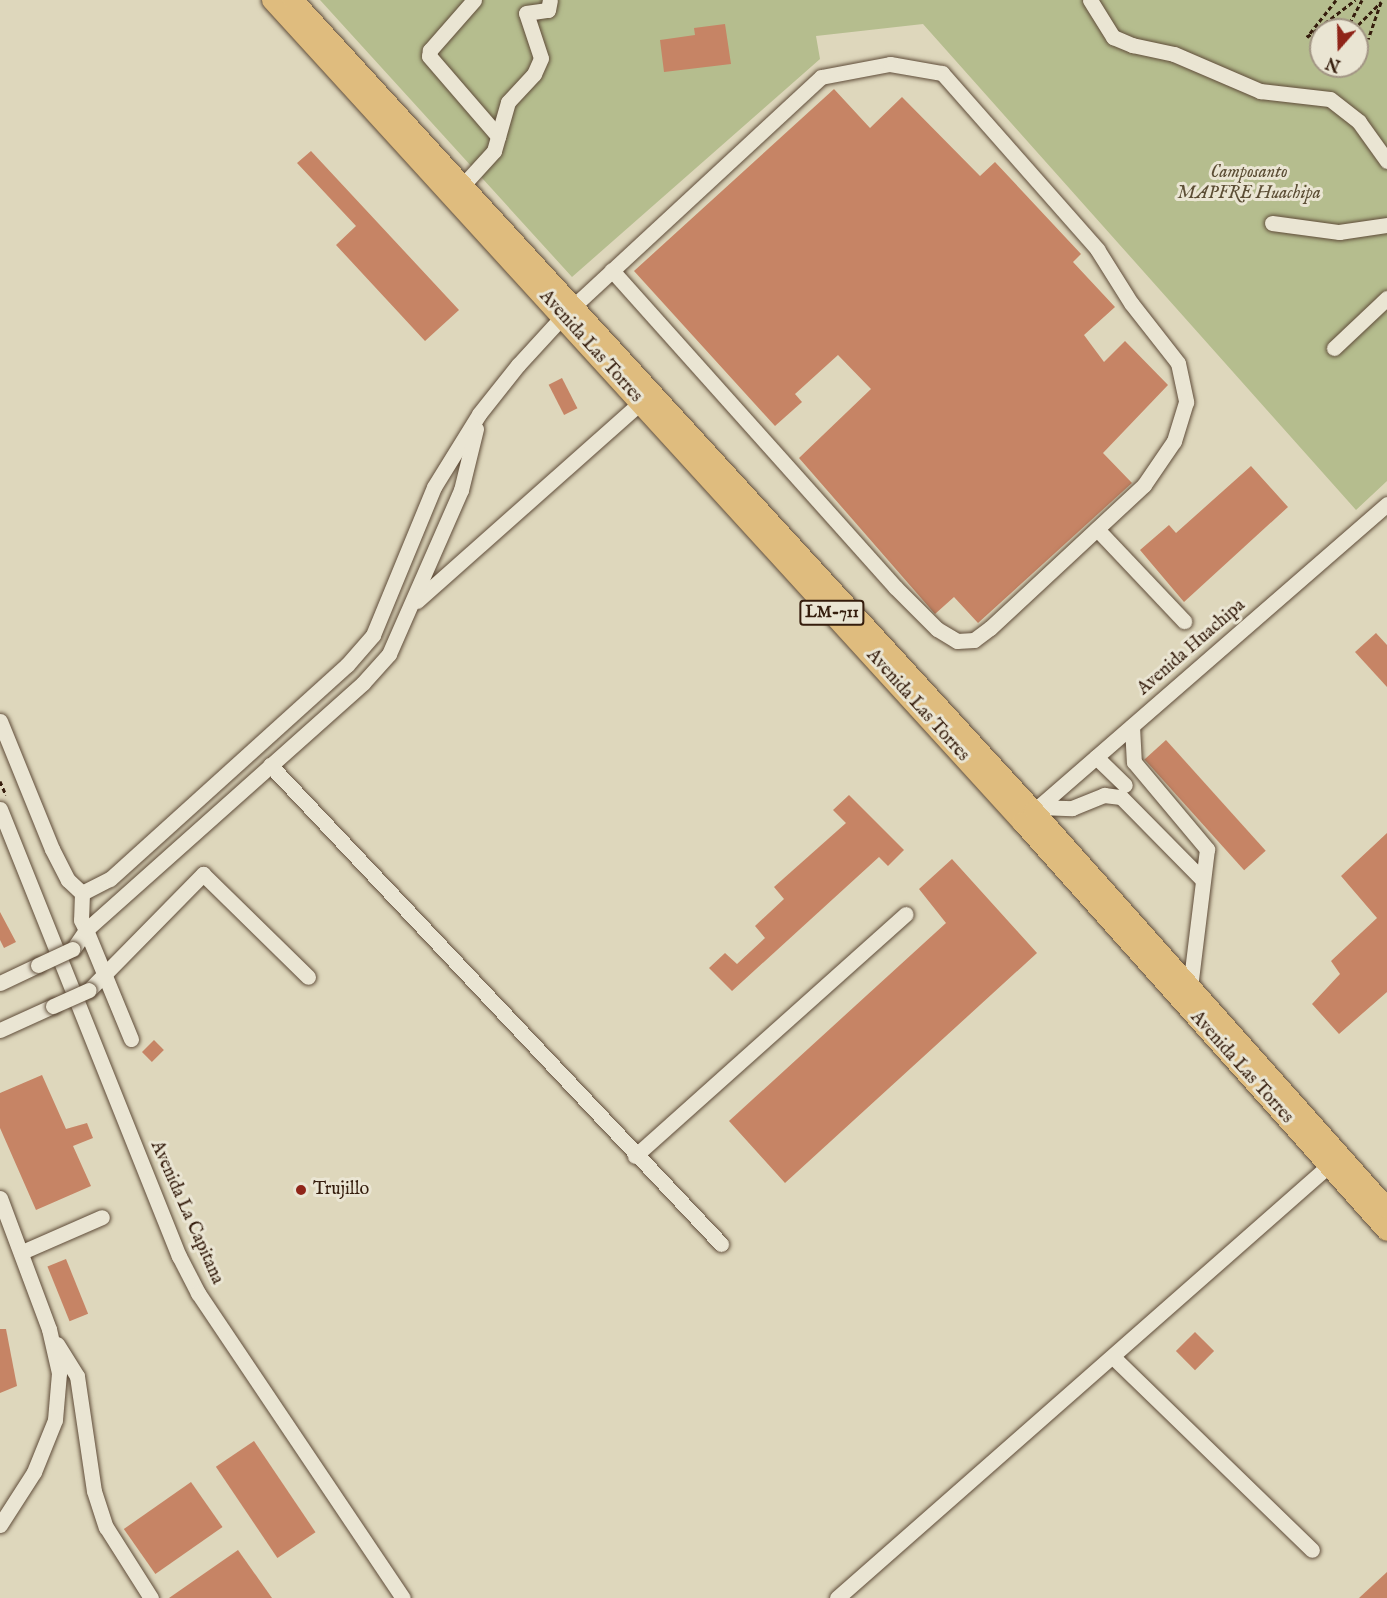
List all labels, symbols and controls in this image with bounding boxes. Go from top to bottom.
north arrow [1309,18,1369,78]
text: N [1324,51,1343,75]
park label: Camposanto MAPFRE Huachipa [1177,163,1321,206]
street label: Avenida Las Torres [534,287,646,407]
street label: Avenida Huachipa [1134,595,1250,701]
road number: LM-711 [799,600,865,626]
street label: Avenida Las Torres [861,646,973,766]
street label: Avenida Las Torres [1185,1008,1297,1128]
street label: Avenida La Capitana [145,1138,227,1288]
place label: Trujillo [313,1179,369,1201]
marker: Trujillo [294,1183,308,1197]

